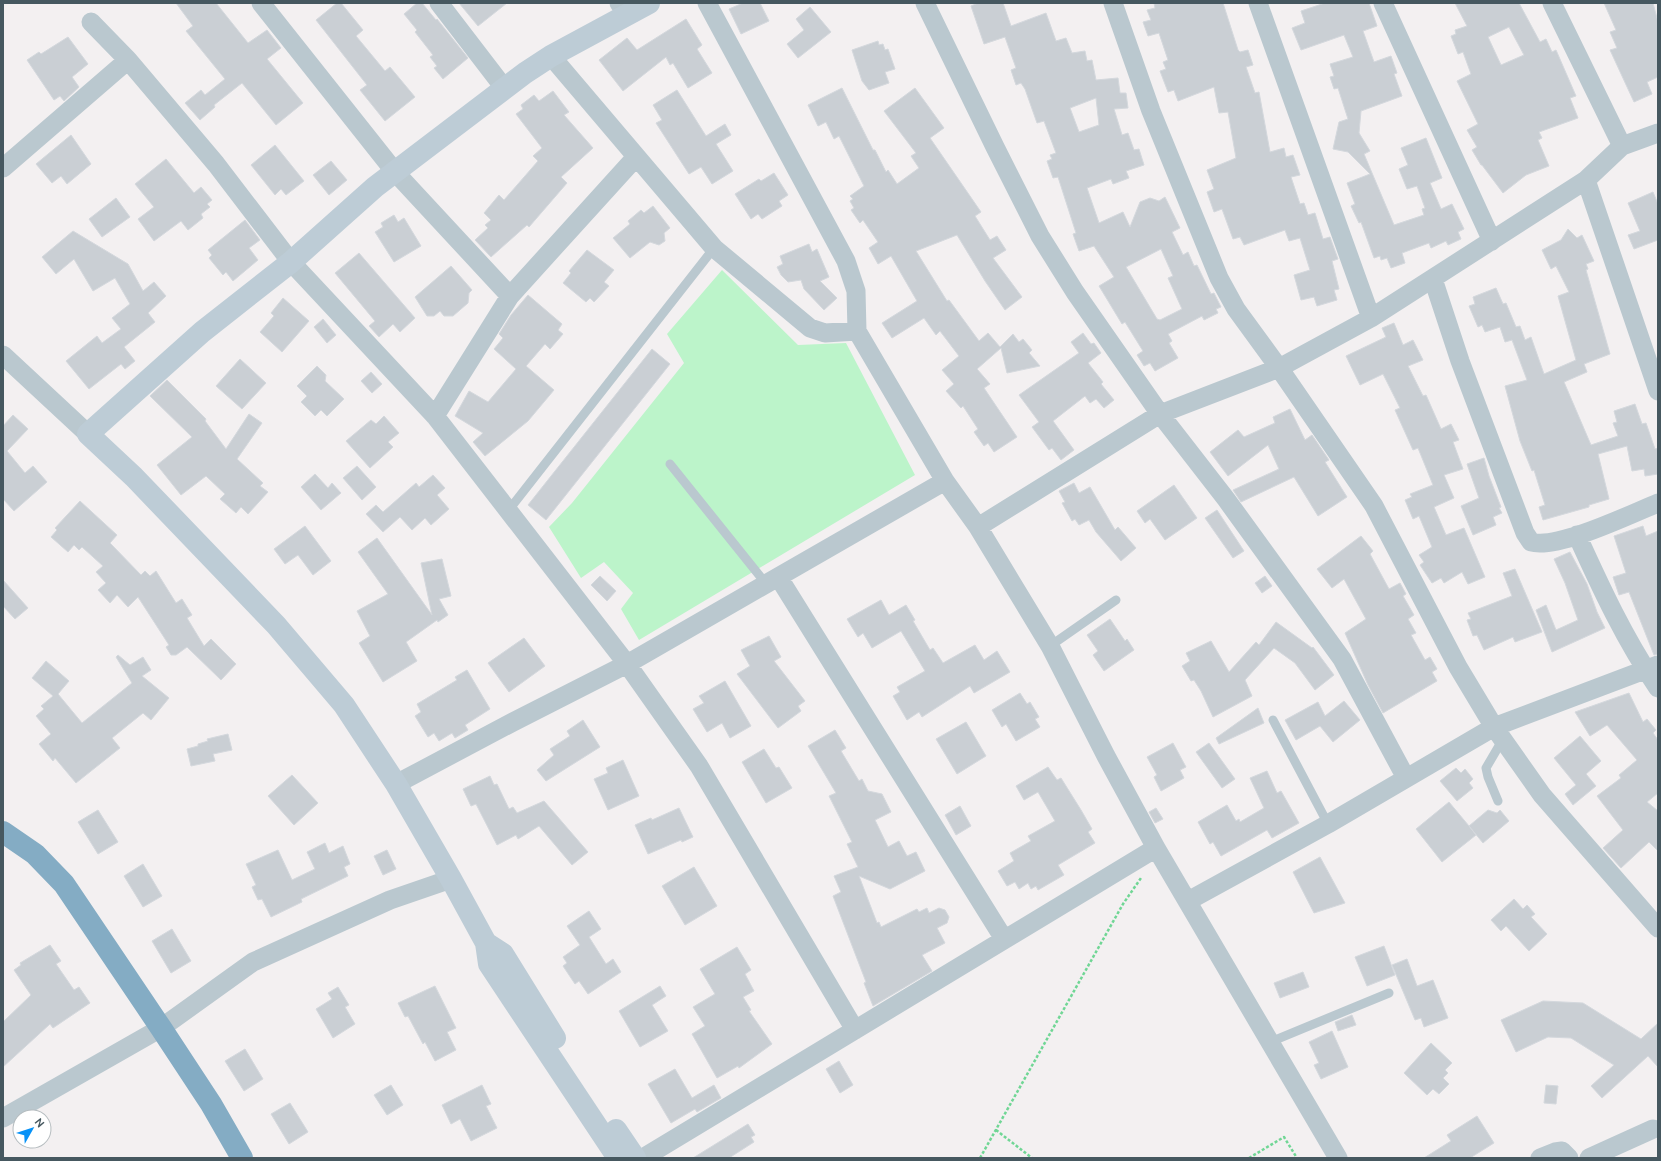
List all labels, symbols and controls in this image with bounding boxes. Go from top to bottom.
north arrow [12,1109,52,1149]
text: N [33,1116,47,1130]

